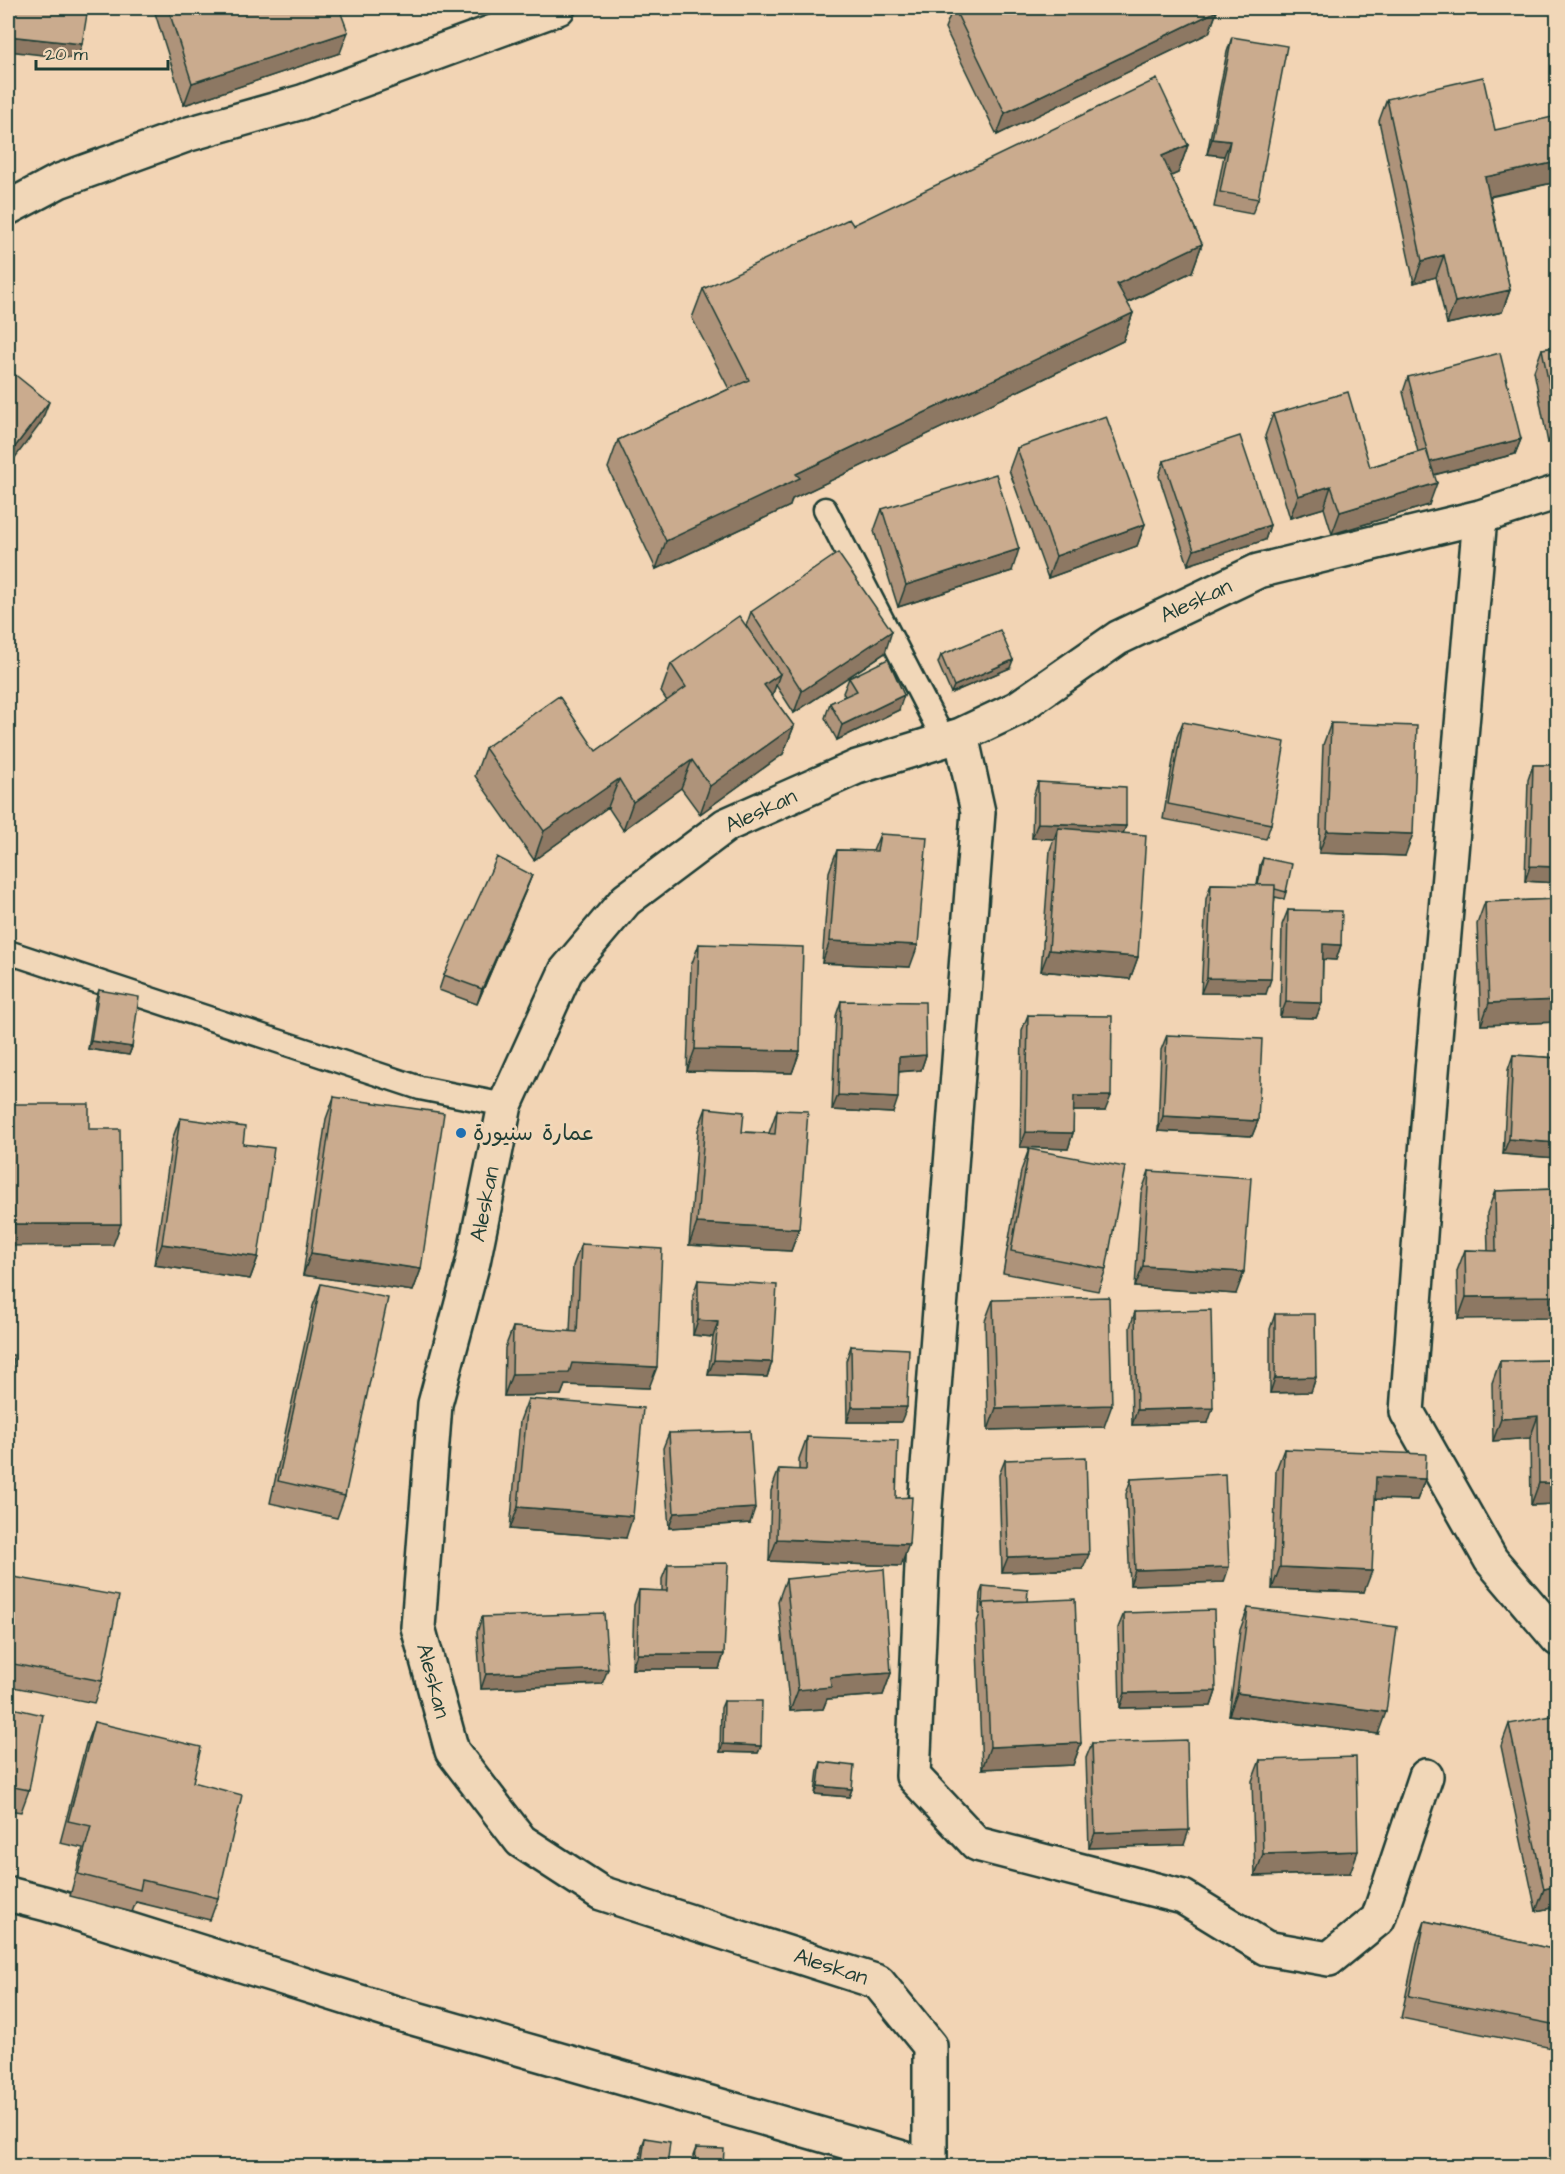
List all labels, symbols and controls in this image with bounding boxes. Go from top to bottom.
scale bar [36,33,168,71]
text: 20 m [45,42,88,67]
street label: Aleskan [1155,571,1237,631]
street label: Aleskan [720,781,802,841]
place label: عمارة سنيورة [473,1118,595,1149]
marker: عمارة سنيورة [454,1126,468,1140]
street label: Aleskan [463,1164,507,1244]
street label: Aleskan [408,1640,458,1722]
street label: Aleskan [790,1940,872,1994]

